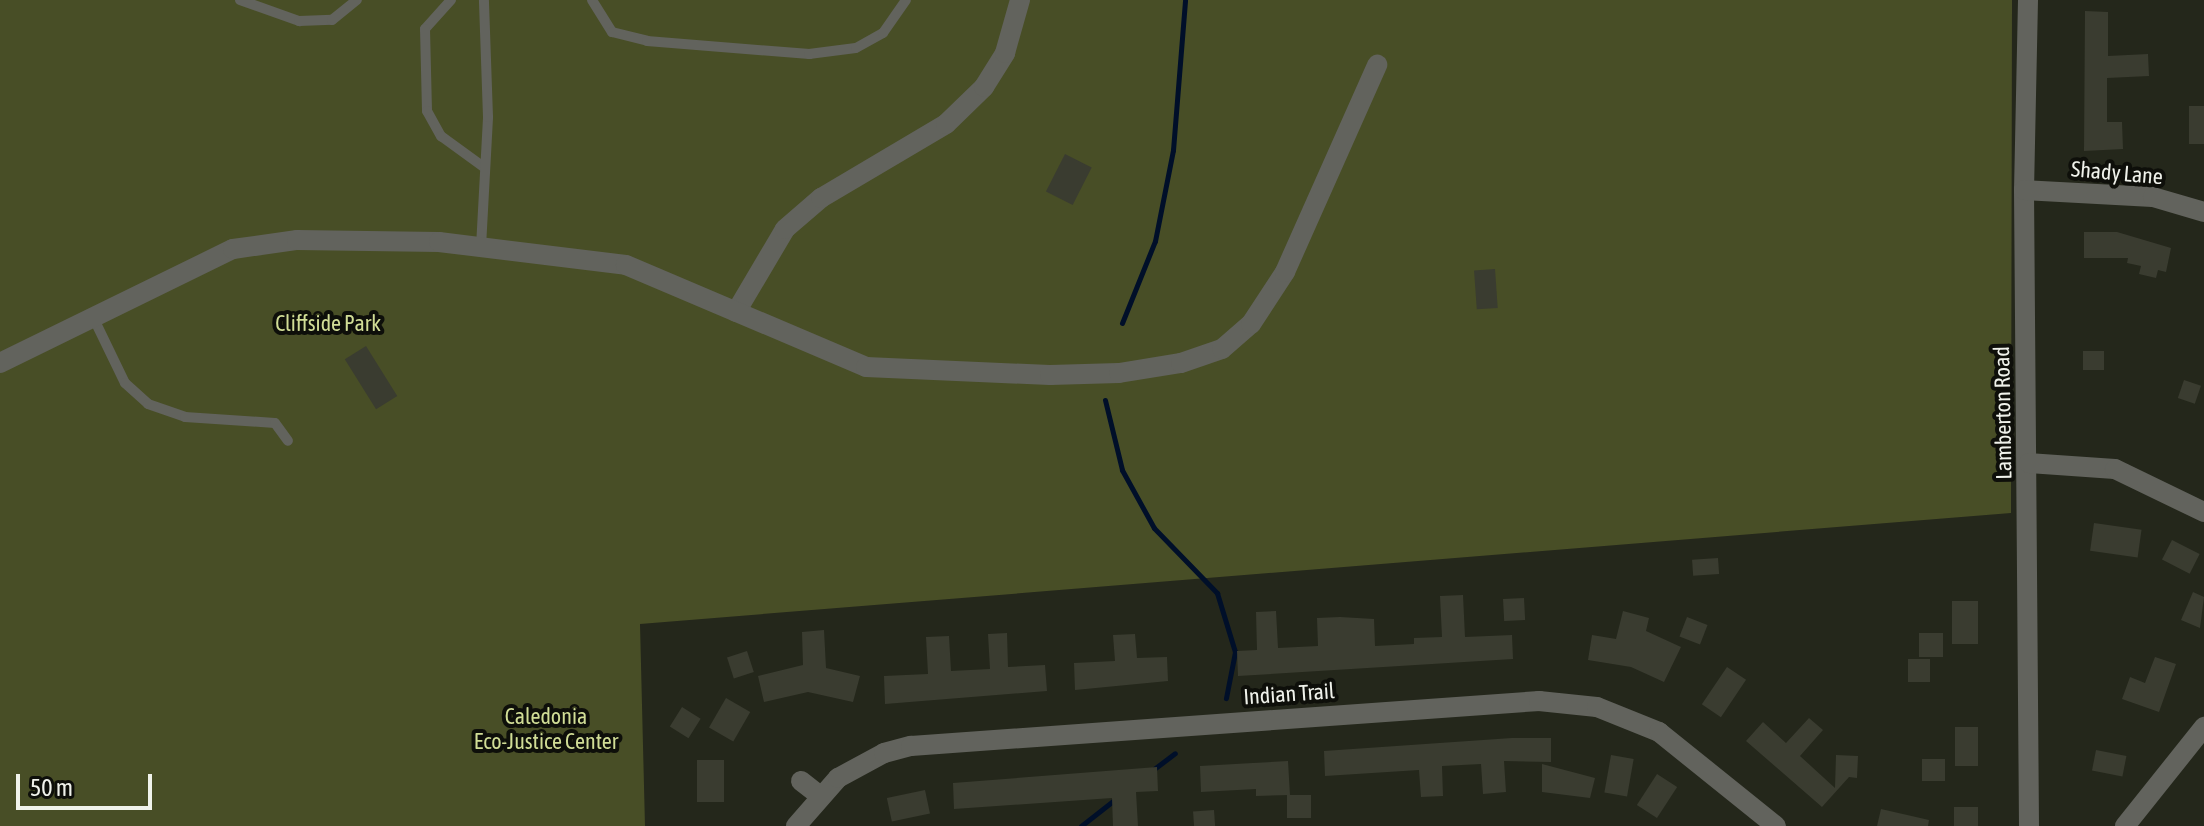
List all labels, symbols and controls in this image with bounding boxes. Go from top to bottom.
street label: Shady Lane [2070,156,2164,190]
park label: Cliffside Park [275,311,381,337]
street label: Lamberton Road [1989,346,2017,480]
street label: Indian Trail [1243,678,1335,710]
park label: Caledonia Eco-Justice Center [474,703,618,754]
scale bar [20,758,156,808]
text: 50 m [30,774,73,801]

